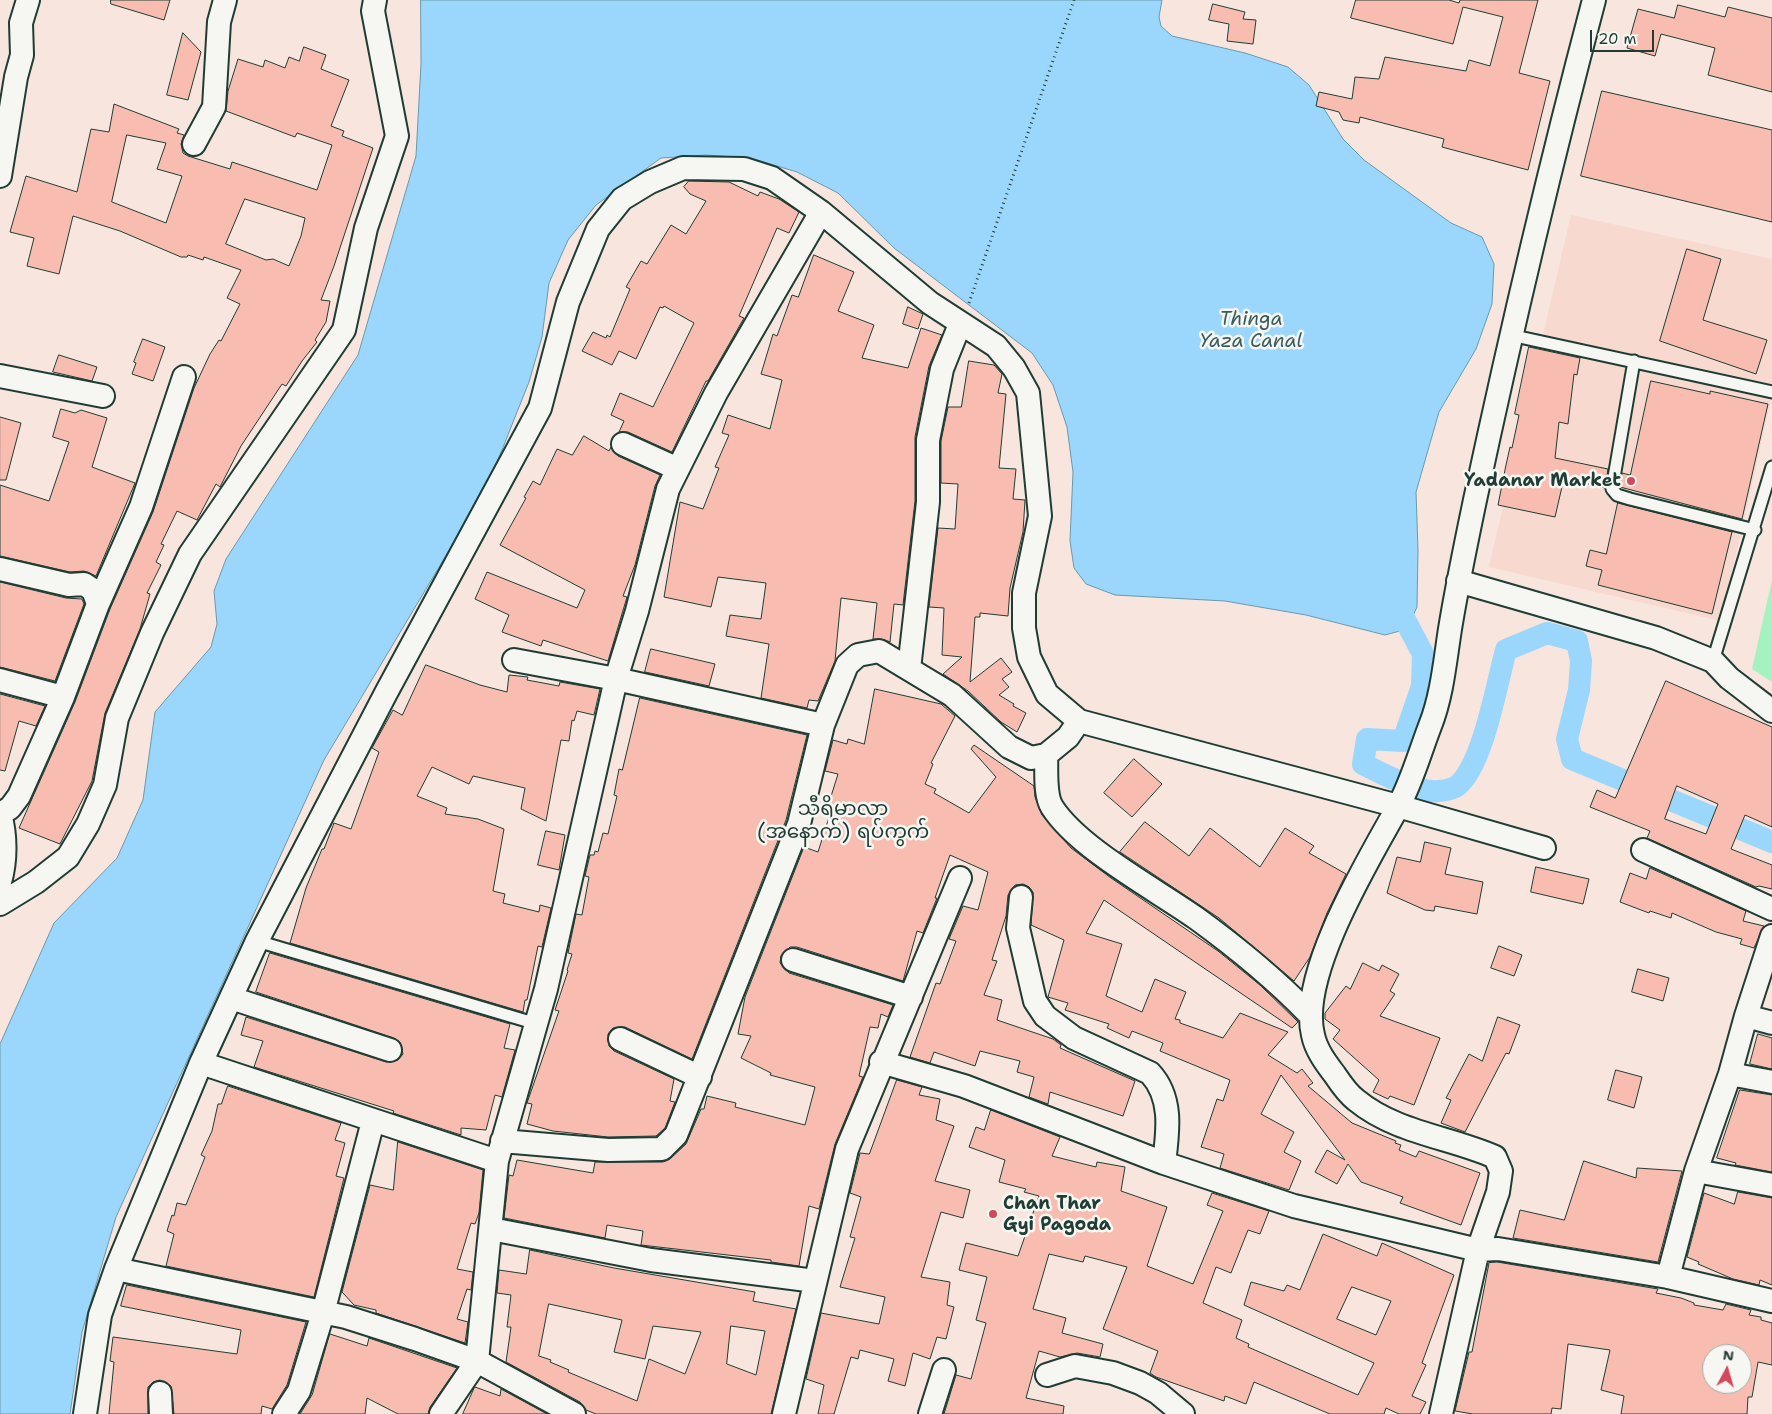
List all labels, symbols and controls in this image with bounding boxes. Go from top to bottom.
scale bar [1592,20,1656,52]
text: 20 m [1598,29,1637,49]
water label: Thinga Yaza Canal [1200,309,1302,353]
place label: Yadanar Market [1464,470,1621,492]
marker: Yadanar Market [1625,475,1637,487]
district label: သီရိမာလာ (အနောက်) ရပ်ကွက် [757,798,929,845]
place label: Chan Thar Gyi Pagoda [1003,1193,1111,1236]
marker: Chan Thar Gyi Pagoda [987,1208,999,1220]
north arrow [1702,1344,1752,1394]
text: N [1722,1346,1735,1365]

